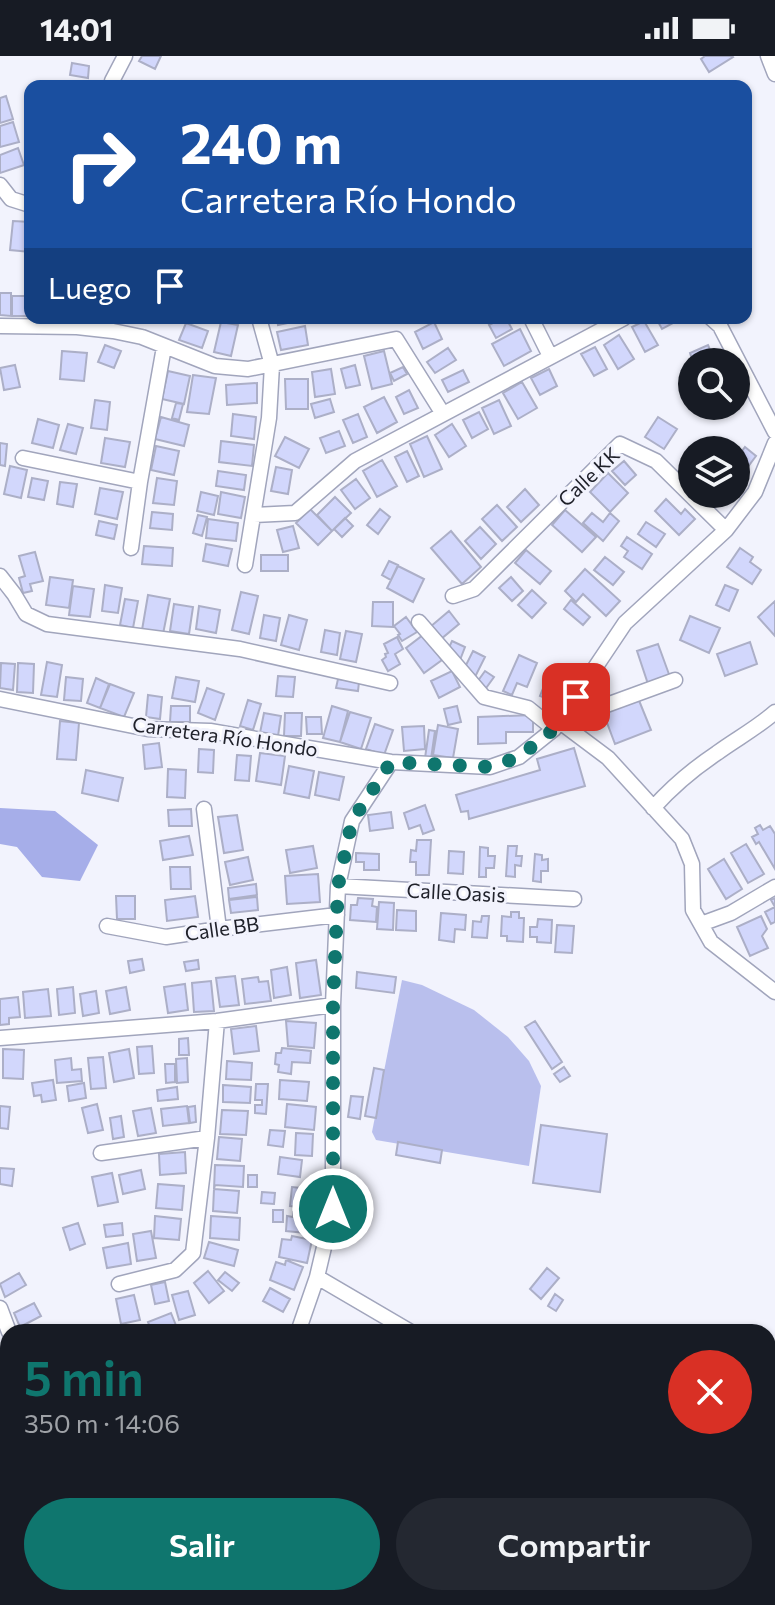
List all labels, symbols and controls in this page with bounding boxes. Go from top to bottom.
text: 14:01 [40,10,113,47]
text: 240 m [180,107,342,176]
icon: right [48,112,152,216]
text: Carretera Río Hondo [180,176,517,220]
icon: arrive [148,264,192,308]
text: Luego [48,268,132,305]
map controls [678,348,750,508]
button: search [678,348,750,420]
button: layers [678,436,750,508]
street label: Calle KK [553,442,624,511]
pin [542,663,610,731]
icon: arrive [554,675,598,719]
street label: Carretera Río Hondo [131,711,319,761]
street label: Calle Oasis [406,877,506,907]
street label: Calle BB [183,911,261,945]
position arrow [291,1167,375,1251]
text: 5 min [24,1347,144,1406]
button: close [668,1350,752,1434]
text: 350 m · 14:06 [24,1407,180,1438]
button: Salir [24,1498,380,1590]
button: Compartir [396,1498,752,1590]

